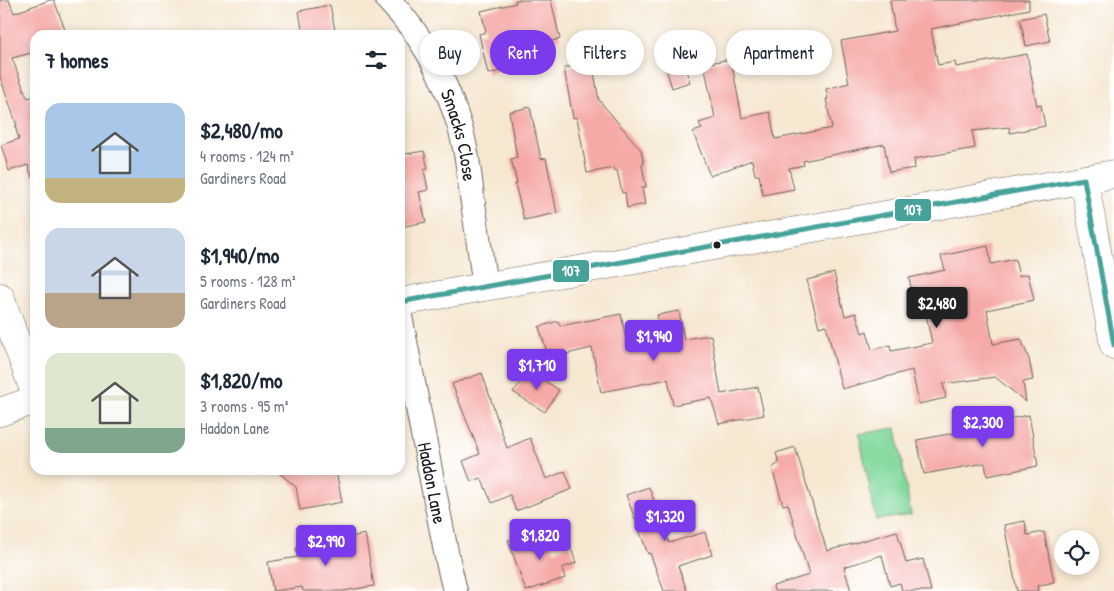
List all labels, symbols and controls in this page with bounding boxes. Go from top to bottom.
chip: Buy [420,30,480,75]
chip: Rent [490,30,556,75]
chip: Filters [566,30,644,75]
chip: New [654,30,716,75]
chip: Apartment [726,30,832,75]
text: 7 homes [45,46,108,75]
icon: filters [362,46,390,74]
street label: Smacks Close [435,85,483,183]
text: $2,480/mo [200,116,283,145]
icon: home [85,123,145,183]
text: 4 rooms · 124 m² [200,145,294,167]
text: Gardiners Road [200,167,286,189]
line badge: 107 [894,198,932,222]
text: 107 [904,200,922,219]
unlabelled marker [712,240,722,250]
text: $1,940/mo [200,241,279,270]
icon: home [85,248,145,308]
line badge: 107 [552,259,590,283]
text: 107 [562,261,580,280]
text: 5 rooms · 128 m² [200,270,296,292]
pin: $2,480 [896,286,978,329]
text: Gardiners Road [200,292,286,314]
text: $2,480 [918,292,956,314]
pin: $1,940 [613,320,695,362]
text: $1,940 [636,325,672,347]
pin: $1,710 [496,348,578,391]
text: $1,710 [518,354,556,376]
text: $1,820/mo [200,366,282,395]
icon: home [85,373,145,433]
text: 3 rooms · 95 m² [200,395,288,417]
pin: $2,300 [942,406,1024,448]
text: $2,300 [963,411,1003,433]
text: Haddon Lane [200,417,269,439]
street label: Haddon Lane [412,440,453,526]
pin: $1,320 [624,500,706,542]
text: $1,320 [646,505,684,527]
pin: $1,820 [499,518,581,561]
pin: $2,990 [285,524,367,567]
text: $1,820 [521,524,559,546]
text: $2,990 [307,530,345,552]
map controls [1054,530,1099,575]
button: locate [1054,530,1099,575]

